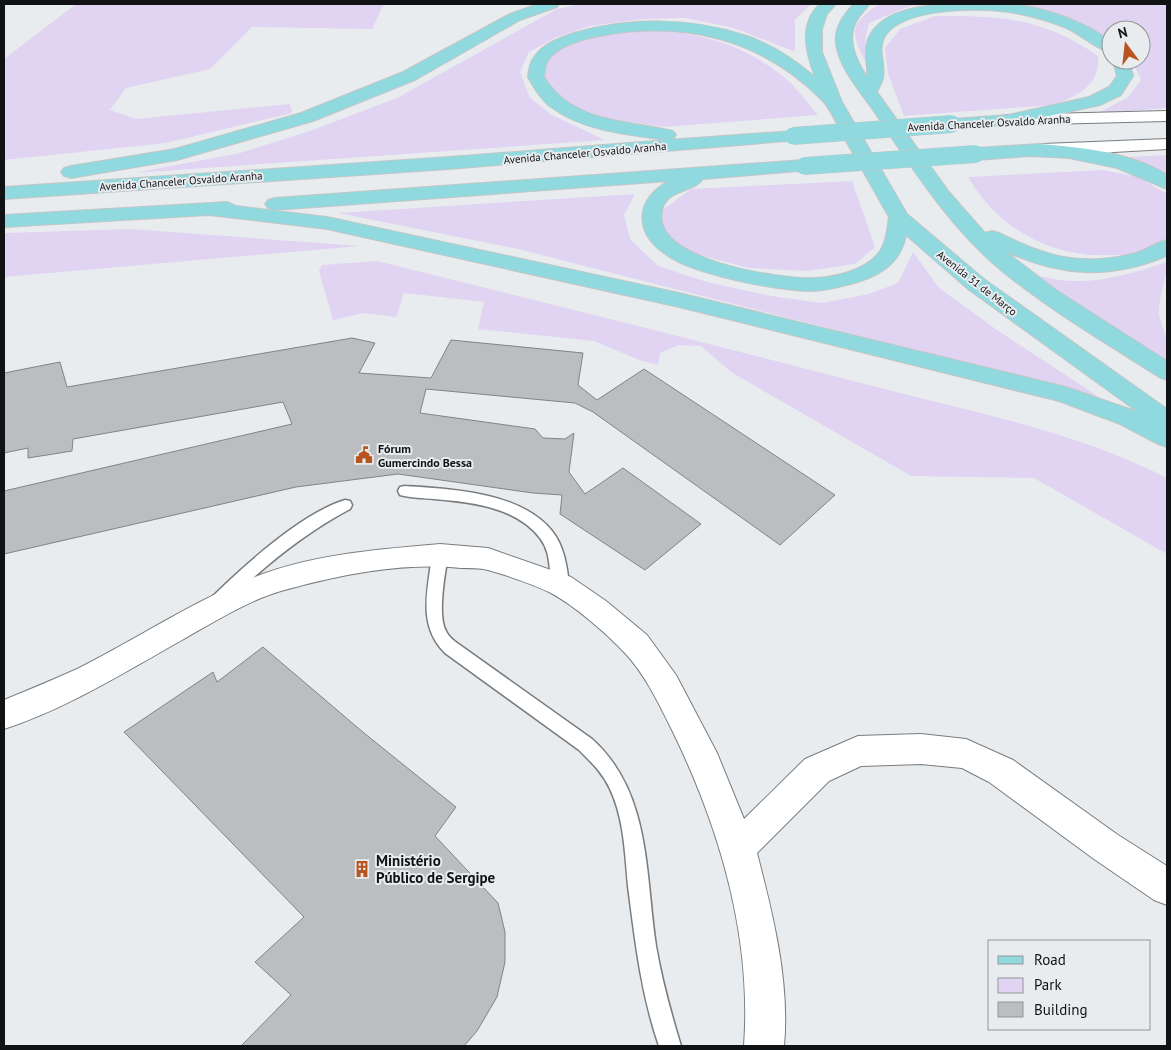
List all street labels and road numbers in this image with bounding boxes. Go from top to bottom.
street label: Avenida Chanceler Osvaldo Aranha [907,112,1071,134]
street label: Avenida Chanceler Osvaldo Aranha [503,139,667,167]
street label: Avenida Chanceler Osvaldo Aranha [99,168,263,194]
street label: Avenida 31 de Março [934,247,1020,319]

